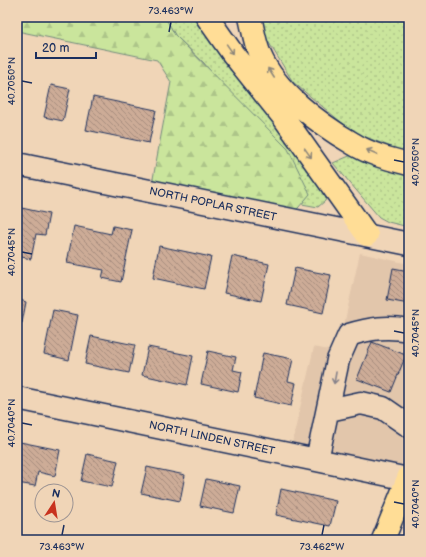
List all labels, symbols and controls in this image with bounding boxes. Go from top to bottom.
text: 73.463°W [149,5,193,17]
scale bar [36,34,96,60]
text: 20 m [42,41,69,56]
one-way arrow [226,43,234,54]
text: 40.7050°N [6,57,18,105]
one-way arrow [267,67,276,78]
text: 40.7050°N [410,138,422,186]
one-way arrow [304,147,312,158]
one-way arrow [366,148,378,156]
street label: NORTH POPLAR STREET [148,184,278,224]
text: 40.7045°N [6,228,18,276]
text: 40.7045°N [410,309,422,357]
one-way arrow [331,371,339,384]
text: 40.7040°N [6,399,18,447]
street label: NORTH LINDEN STREET [148,418,277,458]
text: 40.7040°N [410,480,422,528]
north arrow [34,483,74,523]
text: N [51,486,61,501]
text: 73.463°W [40,541,84,553]
text: 73.462°W [300,541,344,553]

